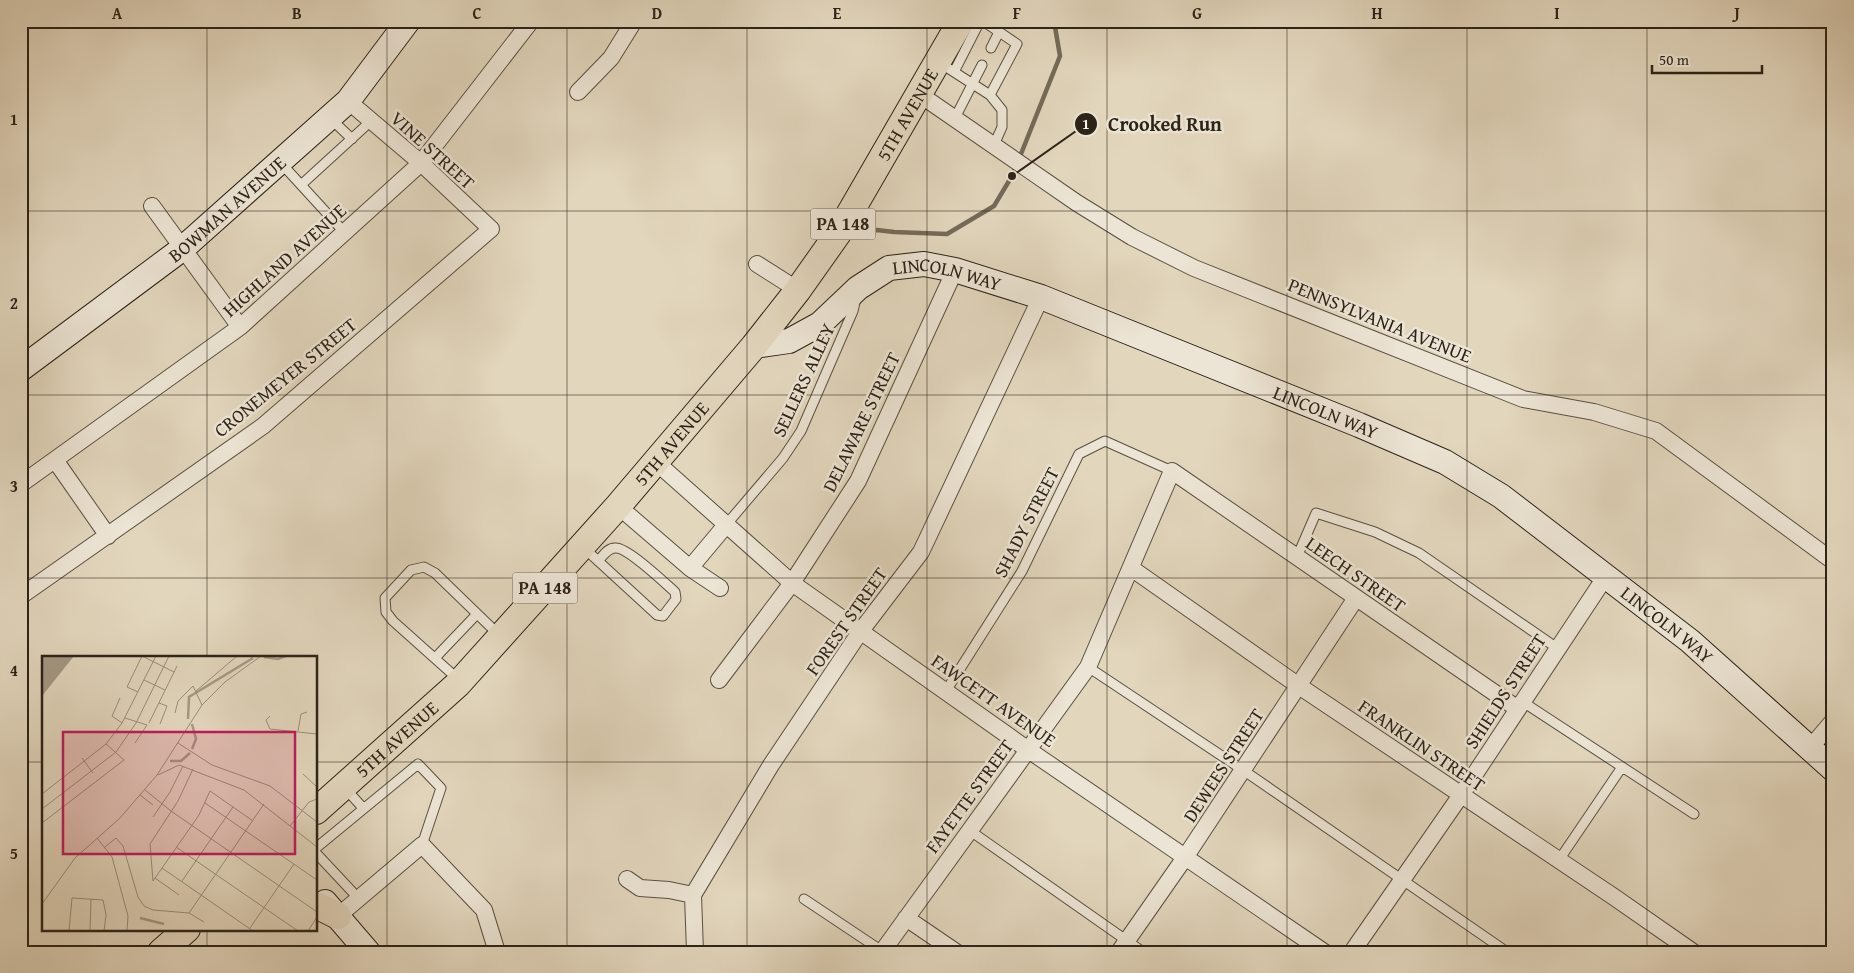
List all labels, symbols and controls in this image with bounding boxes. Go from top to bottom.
text: A [112,1,123,25]
text: B [292,1,302,25]
text: C [472,1,482,25]
text: D [652,1,662,25]
text: E [833,1,842,25]
text: F [1013,1,1021,25]
text: G [1192,1,1202,25]
text: H [1371,1,1383,25]
text: I [1554,1,1560,25]
text: J [1731,1,1740,25]
scale bar [1652,42,1762,74]
text: 50 m [1659,49,1690,70]
street label: 5TH AVENUE [869,62,945,166]
street label: VINE STREET [385,104,482,196]
text: 1 [10,107,18,131]
callout: Crooked Run [1073,107,1232,142]
text: Crooked Run [1108,109,1222,138]
text: 1 [1082,113,1090,134]
street label: BOWMAN AVENUE [162,149,292,269]
street label: HIGHLAND AVENUE [216,197,352,323]
road number: PA 148 [810,208,876,240]
street label: LINCOLN WAY [891,249,1005,298]
street label: PENNSYLVANIA AVENUE [1284,270,1476,370]
text: 2 [10,291,18,315]
street label: CRONEMEYER STREET [207,310,363,444]
street label: SELLERS ALLEY [764,318,842,441]
street label: DELAWARE STREET [815,347,907,497]
street label: LINCOLN WAY [1269,378,1383,446]
street label: 5TH AVENUE [627,395,716,492]
street label: SHADY STREET [986,462,1066,582]
text: 3 [10,474,18,498]
street label: LEECH STREET [1300,529,1412,619]
street label: FOREST STREET [798,561,894,681]
road number: PA 148 [512,572,578,604]
street label: LINCOLN WAY [1615,579,1720,670]
street label: SHIELDS STREET [1457,628,1553,754]
street label: FAWCETT AVENUE [926,647,1062,754]
inset map [42,656,318,930]
text: 4 [10,658,18,682]
street label: FRANKLIN STREET [1353,692,1491,798]
street label: 5TH AVENUE [349,694,445,784]
street label: DEWEES STREET [1176,702,1271,827]
street label: FAYETTE STREET [918,733,1020,859]
text: 5 [10,841,18,865]

